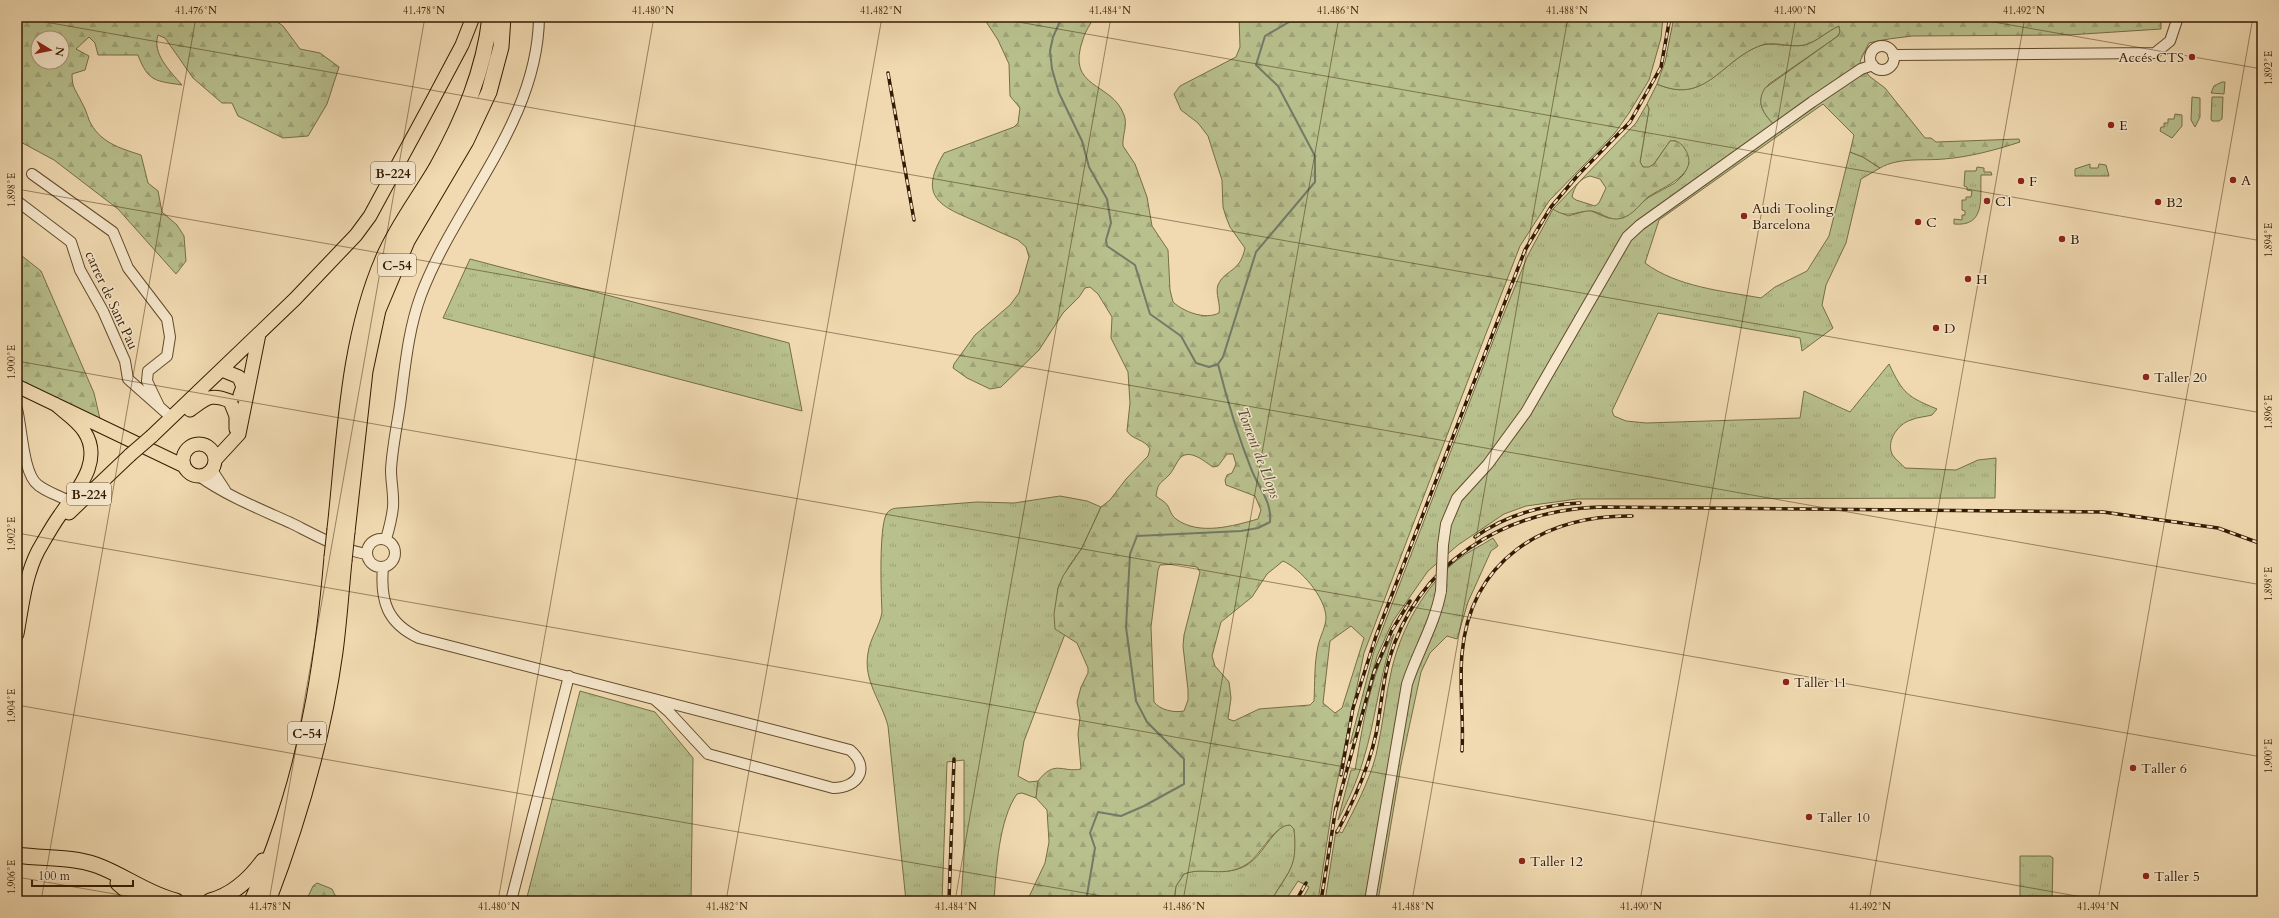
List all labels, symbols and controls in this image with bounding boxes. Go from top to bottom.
text: 41.476°N [175,4,217,18]
text: 41.478°N [403,4,445,18]
text: 41.480°N [632,4,674,18]
text: 41.482°N [860,4,902,18]
text: 41.484°N [1089,4,1131,18]
text: 41.486°N [1317,4,1359,18]
text: 41.488°N [1546,4,1588,18]
text: 41.490°N [1774,4,1816,18]
text: 41.492°N [2003,4,2045,18]
north arrow [30,30,70,70]
text: N [51,46,68,58]
place label: Accés CTS [2118,48,2184,67]
text: 1.892°E [2262,51,2276,85]
marker: Accés CTS [2187,52,2197,62]
place label: E [2119,116,2128,135]
marker: E [2106,120,2116,130]
road number: B-224 [371,162,415,184]
place label: A [2241,171,2251,190]
place label: F [2029,172,2037,191]
text: 1.898°E [5,173,19,207]
marker: A [2228,175,2238,185]
marker: F [2016,176,2026,186]
place label: C1 [1995,192,2013,211]
place label: B2 [2166,193,2183,212]
marker: C1 [1982,196,1992,206]
marker: B2 [2153,197,2163,207]
place label: Audi Tooling Barcelona [1752,199,1834,234]
marker: Audi Tooling Barcelona [1739,211,1749,221]
place label: C [1926,213,1937,232]
marker: C [1913,217,1923,227]
text: 1.894°E [2262,223,2276,257]
place label: B [2070,230,2080,249]
marker: B [2057,234,2067,244]
street label: carrer de Sant Pau [80,248,143,353]
road number: C-54 [378,254,416,276]
place label: H [1976,270,1988,289]
marker: H [1963,274,1973,284]
place label: D [1944,319,1955,338]
marker: D [1931,323,1941,333]
text: 1.900°E [5,345,19,379]
place label: Taller 20 [2154,368,2207,387]
marker: Taller 20 [2141,372,2151,382]
text: 1.896°E [2262,395,2276,429]
water label: Torrent de Llops [1232,404,1286,502]
road number: B-224 [67,483,111,505]
text: 1.902°E [5,517,19,551]
text: 1.898°E [2262,567,2276,601]
place label: Taller 11 [1794,673,1847,692]
marker: Taller 11 [1781,677,1791,687]
text: 1.904°E [5,689,19,723]
road number: C-54 [288,722,326,744]
text: 1.900°E [2262,739,2276,773]
place label: Taller 6 [2141,759,2187,778]
marker: Taller 6 [2128,763,2138,773]
place label: Taller 10 [1817,808,1870,827]
marker: Taller 10 [1804,812,1814,822]
place label: Taller 12 [1530,852,1583,871]
marker: Taller 12 [1517,856,1527,866]
text: 1.906°E [5,860,19,894]
scale bar [32,862,133,888]
place label: Taller 5 [2154,867,2200,886]
text: 100 m [38,868,71,884]
marker: Taller 5 [2141,871,2151,881]
text: 41.478°N [249,900,291,914]
text: 41.480°N [478,900,520,914]
text: 41.482°N [706,900,748,914]
text: 41.484°N [935,900,977,914]
text: 41.486°N [1163,900,1205,914]
text: 41.488°N [1392,900,1434,914]
text: 41.490°N [1620,900,1662,914]
text: 41.492°N [1849,900,1891,914]
text: 41.494°N [2077,900,2119,914]

